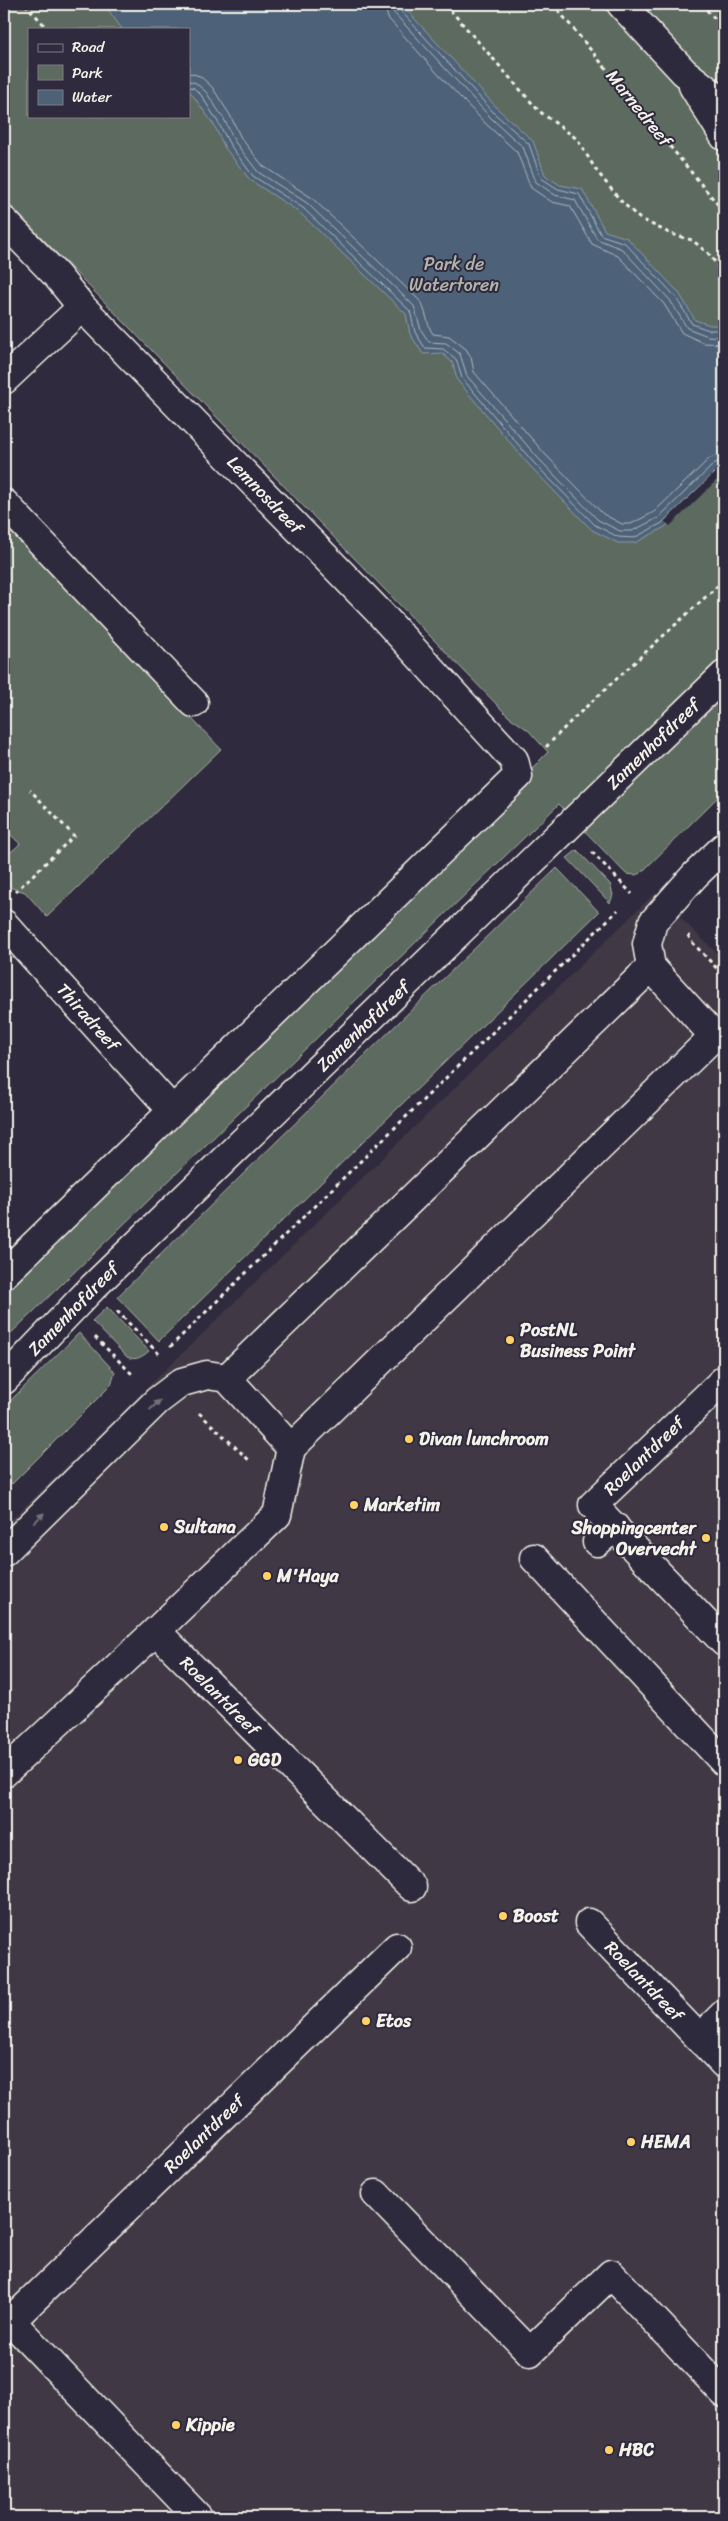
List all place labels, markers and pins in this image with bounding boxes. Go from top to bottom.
place label: PostNL Business Point [520,1314,637,1367]
marker: PostNL Business Point [504,1334,516,1346]
place label: Divan lunchroom [419,1423,549,1455]
marker: Divan lunchroom [403,1433,415,1445]
place label: Marketim [363,1489,440,1521]
marker: Marketim [348,1499,360,1511]
place label: Sultana [173,1511,237,1543]
place label: Shoppingcenter Overvecht [570,1512,698,1565]
marker: Sultana [158,1521,170,1533]
marker: Shoppingcenter Overvecht [700,1532,712,1544]
place label: M'Haya [276,1560,340,1592]
marker: M'Haya [261,1570,273,1582]
place label: GGD [247,1744,281,1776]
marker: GGD [232,1754,244,1766]
place label: Boost [513,1900,559,1932]
marker: Boost [497,1910,509,1922]
place label: Etos [376,2005,412,2037]
marker: Etos [360,2015,372,2027]
place label: HEMA [640,2126,691,2158]
marker: HEMA [625,2136,637,2148]
place label: Kippie [185,2409,235,2441]
marker: Kippie [170,2419,182,2431]
place label: HBC [618,2434,654,2466]
marker: HBC [603,2444,615,2456]

